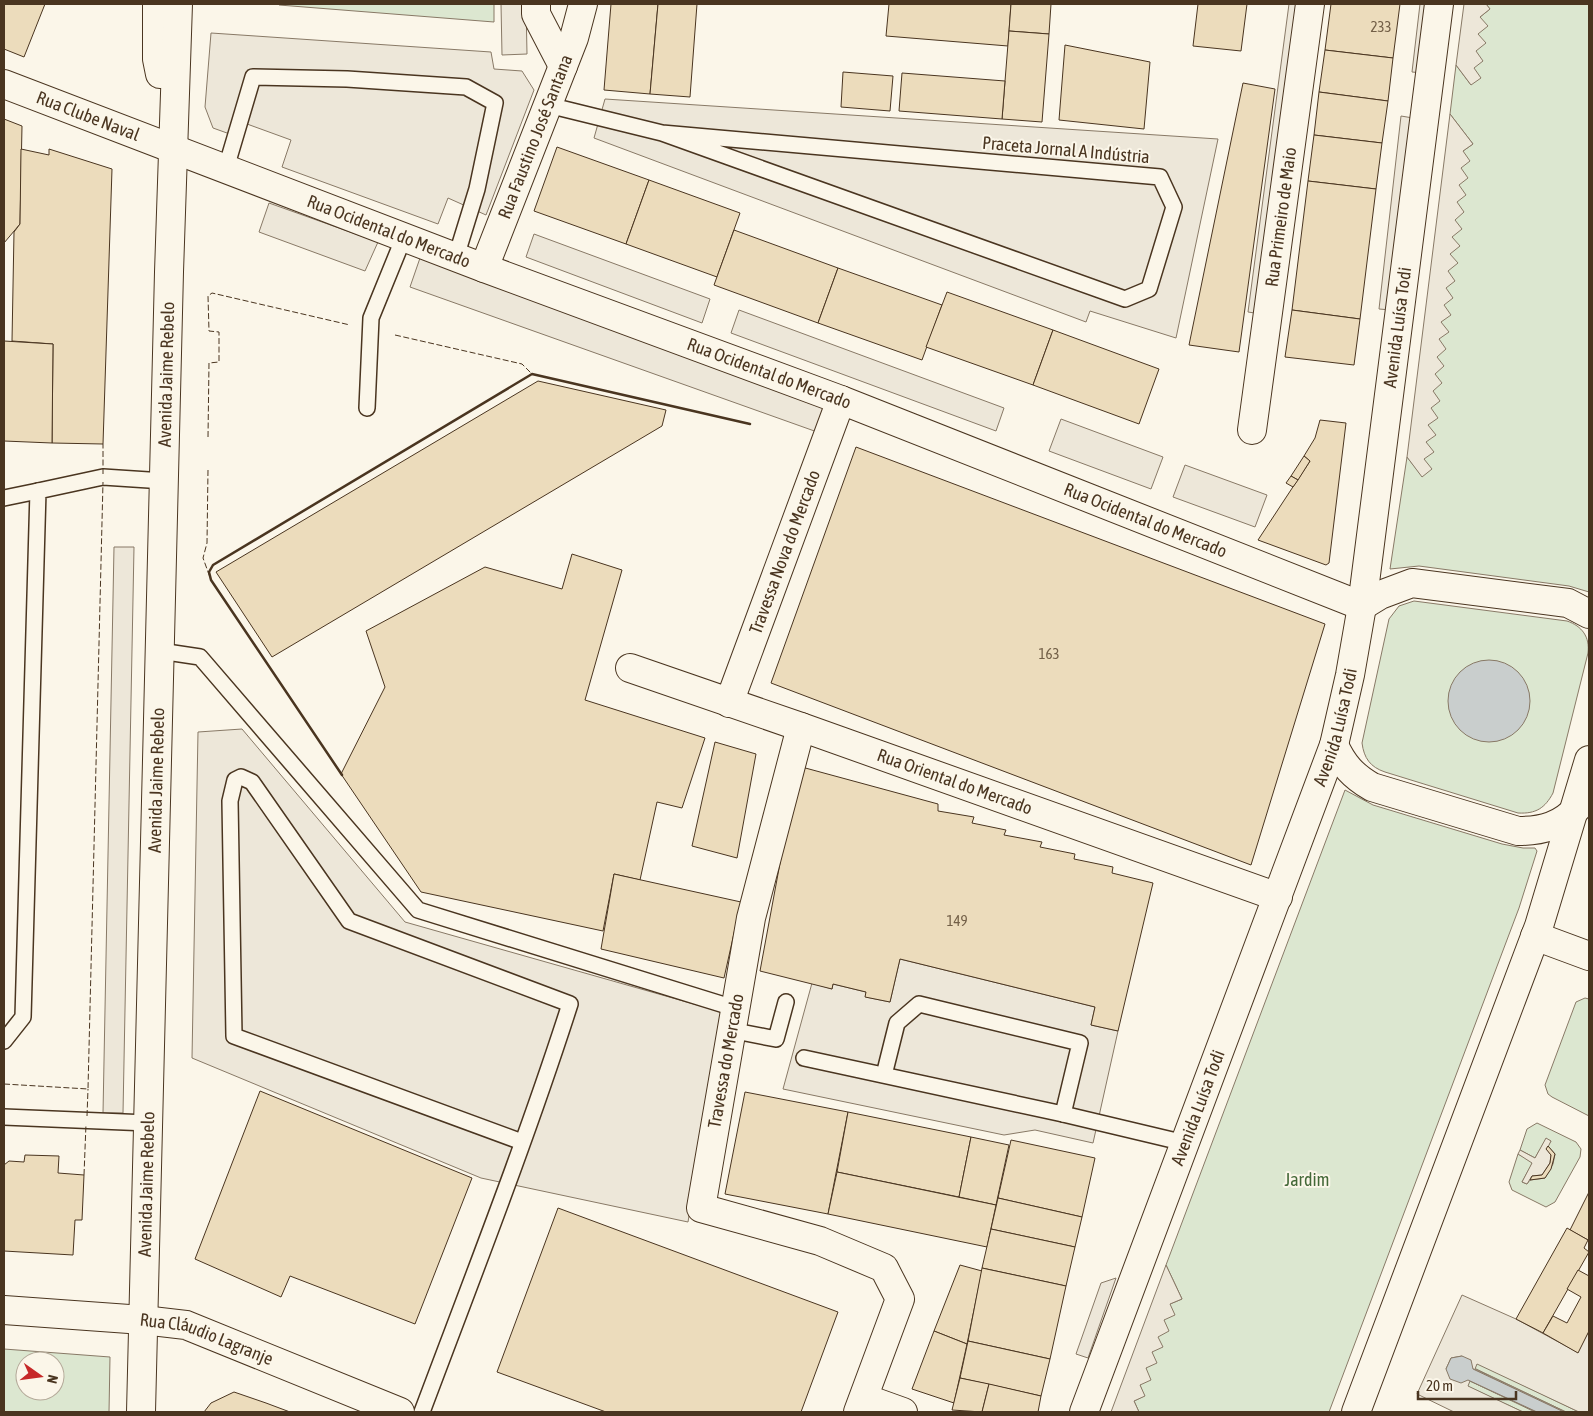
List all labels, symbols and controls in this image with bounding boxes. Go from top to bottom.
house number: 233 [1370,18,1392,35]
street label: Rua Faustino José Santana [493,51,576,222]
street label: Rua Clube Naval [34,86,143,145]
street label: Praceta Jornal A Indústria [981,132,1151,167]
street label: Rua Primeiro de Maio [1261,146,1300,288]
street label: Rua Ocidental do Mercado [304,190,474,272]
street label: Avenida Luísa Todi [1379,266,1415,389]
street label: Avenida Jaime Rebelo [154,301,178,447]
street label: Rua Ocidental do Mercado [684,333,854,413]
street label: Travessa Nova do Mercado [744,467,824,637]
street label: Rua Ocidental do Mercado [1061,478,1230,562]
house number: 163 [1038,645,1060,662]
street label: Avenida Luísa Todi [1309,667,1361,789]
street label: Avenida Jaime Rebelo [144,707,168,853]
street label: Rua Oriental do Mercado [874,744,1035,819]
house number: 149 [946,912,968,929]
street label: Travessa do Mercado [703,992,748,1130]
street label: Avenida Luísa Todi [1166,1047,1229,1168]
street label: Avenida Jaime Rebelo [134,1111,158,1257]
park label: Jardim [1284,1169,1330,1190]
street label: Rua Cláudio Lagranje [139,1309,276,1369]
north arrow [15,1351,65,1401]
scale bar [1418,1368,1516,1400]
text: N [44,1373,61,1385]
text: 20 m [1426,1377,1453,1394]

